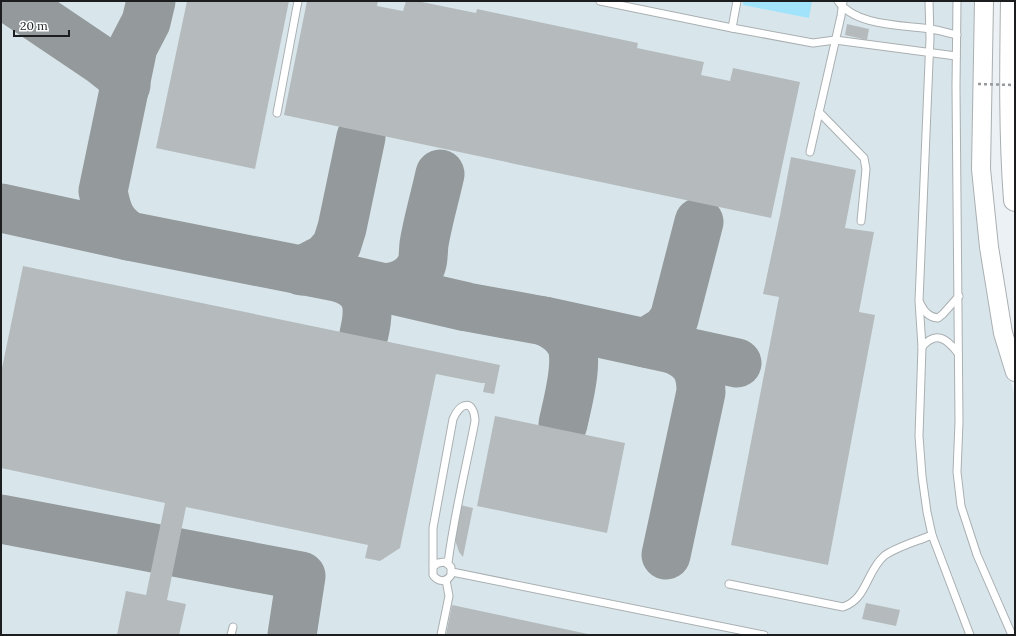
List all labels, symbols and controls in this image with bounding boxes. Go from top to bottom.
scale bar [14,12,69,38]
text: 20 m [20,18,48,33]

